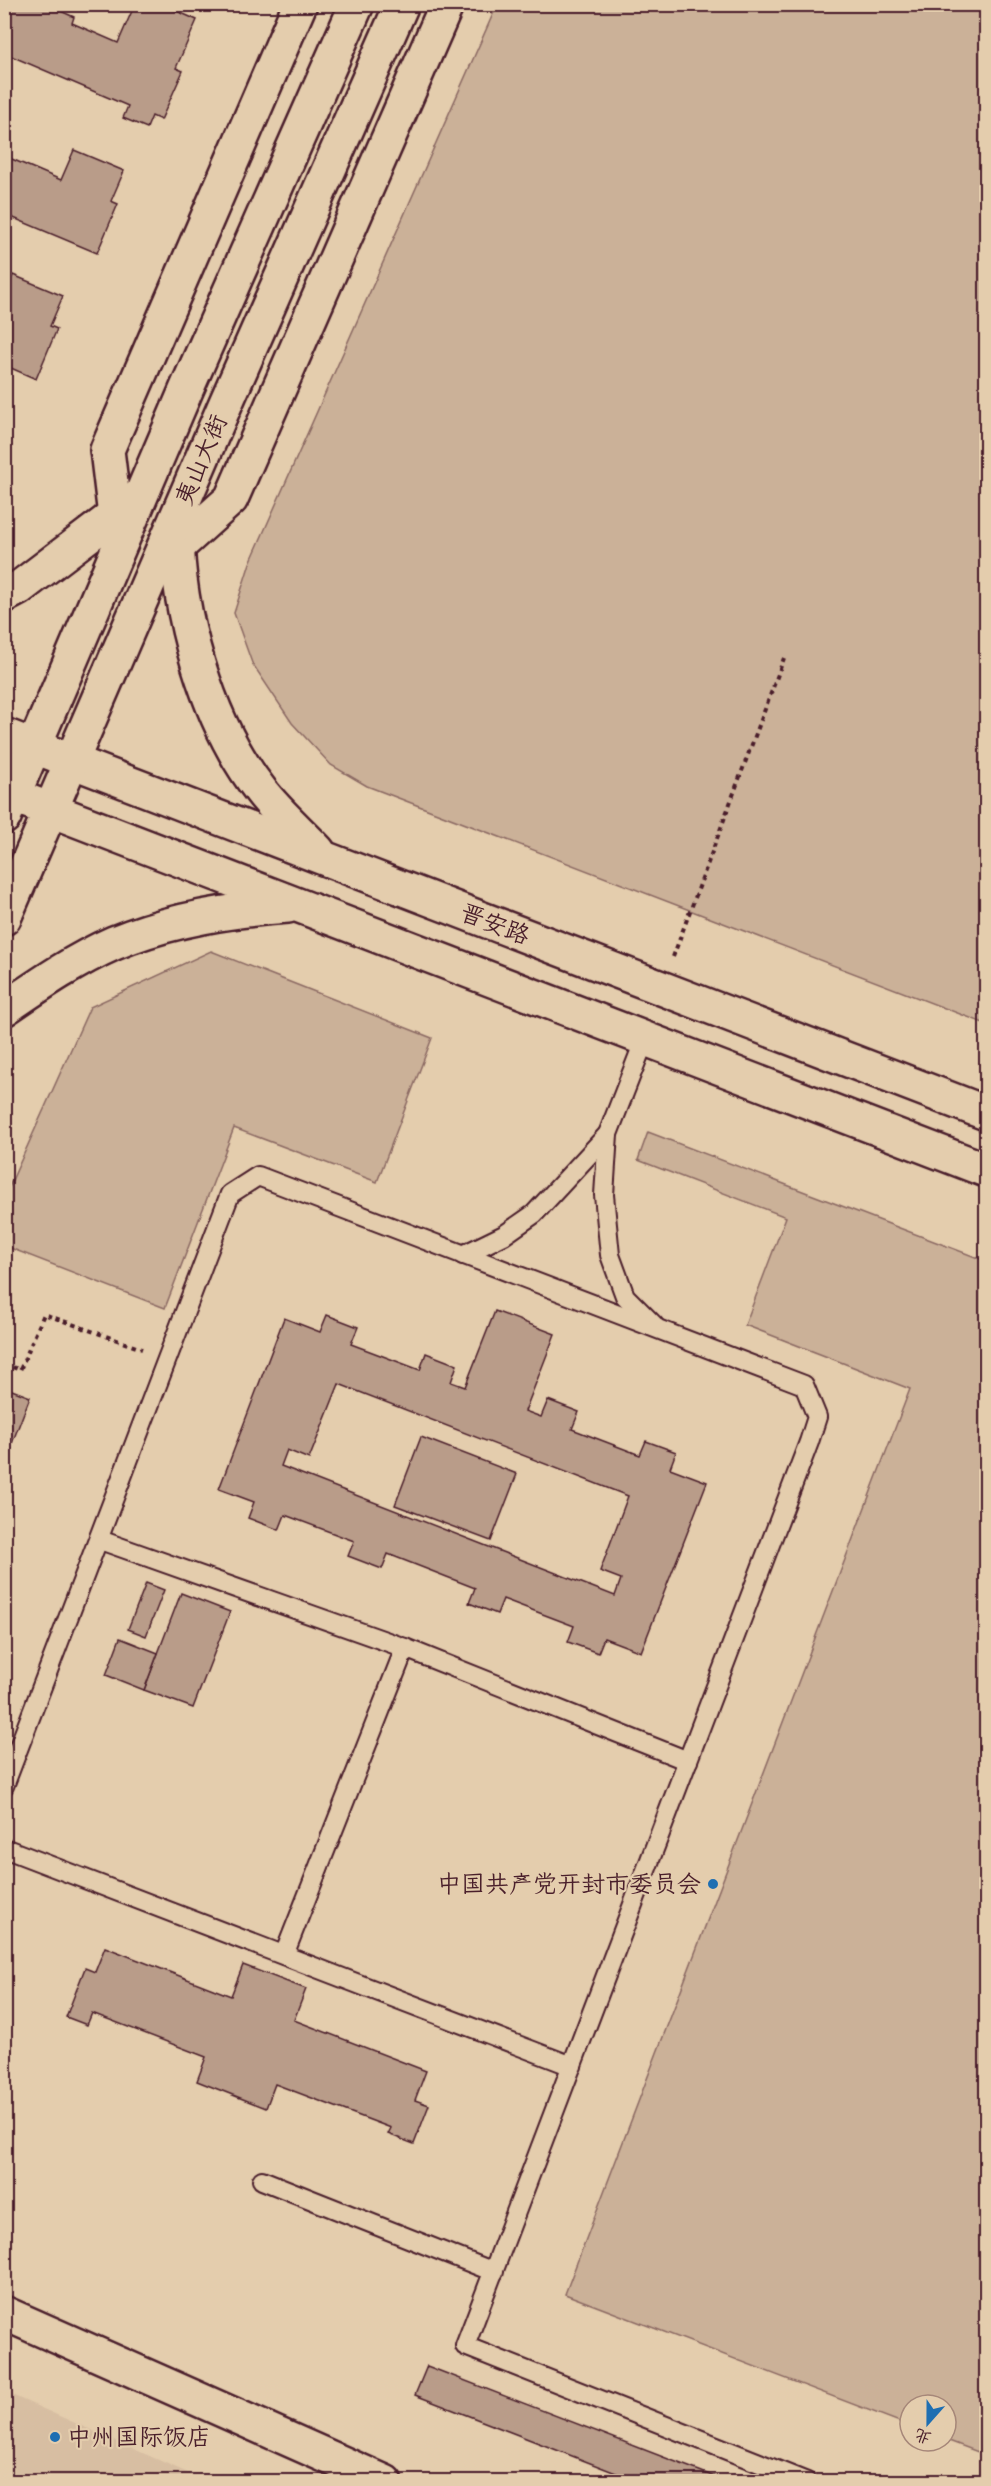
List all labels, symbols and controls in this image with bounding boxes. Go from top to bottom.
street label: 夷山大街 [168,410,234,510]
street label: 晋安路 [456,897,534,951]
place label: 中国共产党开封市委员会 [437,1869,701,1899]
marker: 中国共产党开封市委员会 [706,1877,720,1891]
north arrow [898,2393,958,2453]
place label: 中州国际饭店 [67,2422,211,2452]
text: 北 [912,2424,934,2448]
marker: 中州国际饭店 [48,2430,62,2444]

